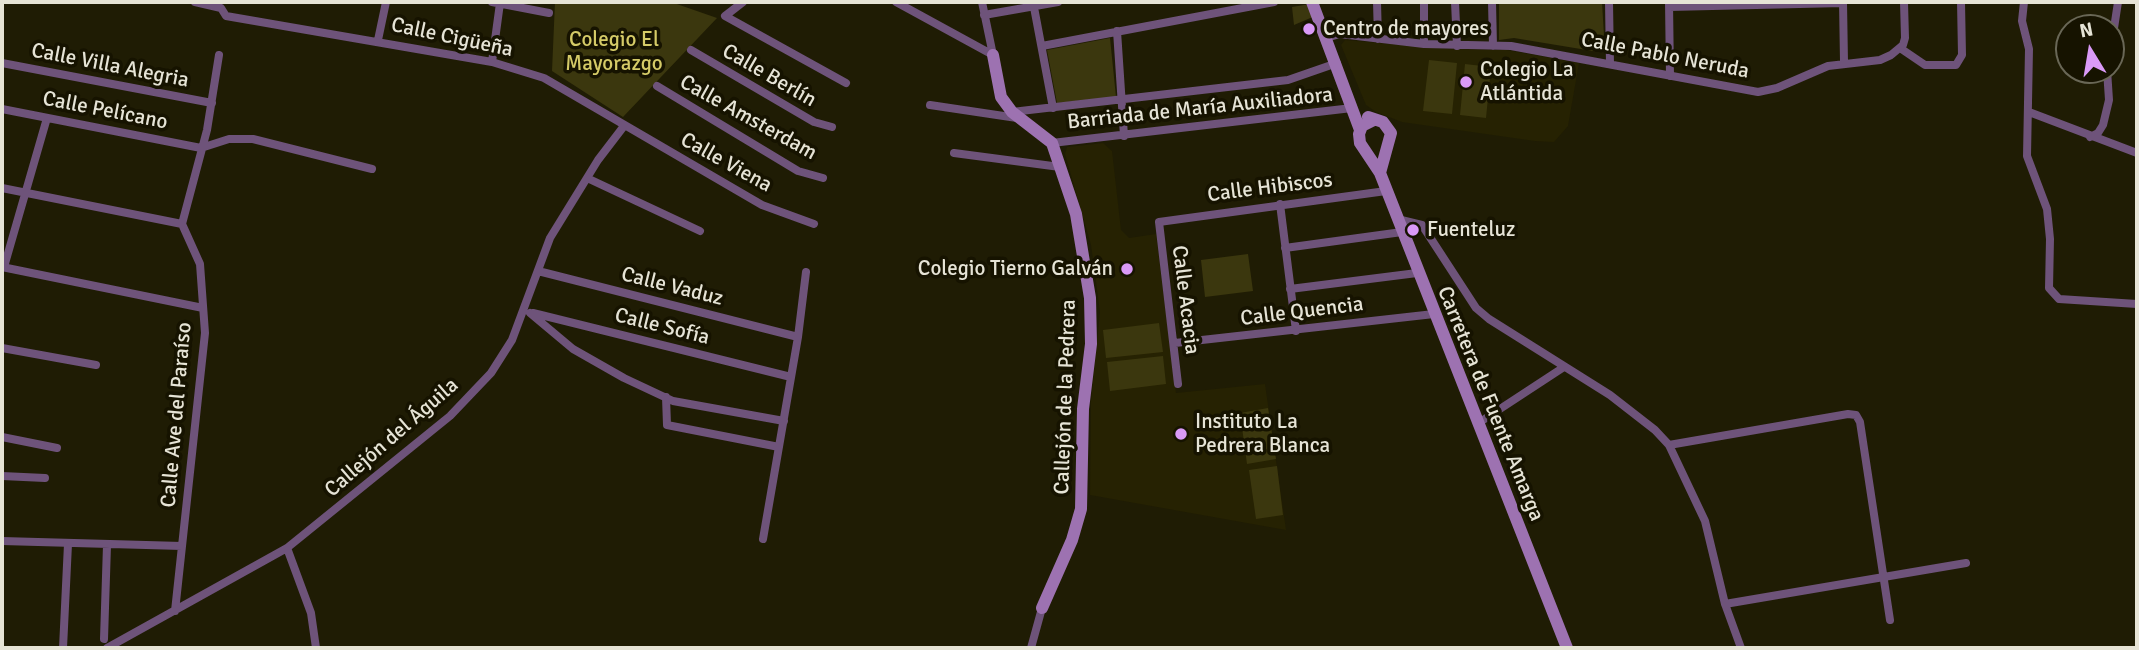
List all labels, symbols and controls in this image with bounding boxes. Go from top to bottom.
street label: Calle Cigüeña [389,13,515,63]
north arrow [2055,14,2125,84]
place label: Centro de mayores [1323,16,1489,42]
text: N [2078,17,2095,43]
marker: Centro de mayores [1301,21,1317,37]
park label: Colegio El Mayorazgo [565,27,663,77]
street label: Calle Pablo Neruda [1579,27,1751,85]
street label: Calle Villa Alegria [29,38,191,94]
street label: Calle Berlín [718,39,820,113]
place label: Colegio La Atlántida [1480,57,1574,107]
street label: Calle Amsterdam [675,70,821,166]
marker: Colegio La Atlántida [1458,74,1474,90]
street label: Barriada de María Auxiliadora [1066,83,1334,135]
street label: Calle Pelícano [40,87,170,135]
street label: Calle Viena [676,128,776,198]
street label: Calle Hibiscos [1206,168,1334,208]
place label: Fuenteluz [1427,217,1515,243]
marker: Fuenteluz [1405,222,1421,238]
street label: Calle Acacia [1166,244,1204,356]
place label: Colegio Tierno Galván [918,256,1113,282]
marker: Colegio Tierno Galván [1119,261,1135,277]
street label: Calle Vaduz [618,262,726,312]
street label: Carretera de Fuente Amarga [1431,283,1549,525]
street label: Calle Quencia [1239,292,1365,332]
street label: Callejón de la Pedrera [1050,299,1082,495]
street label: Calle Sofía [612,303,712,351]
street label: Calle Ave del Paraíso [156,321,198,509]
street label: Callejón del Águila [320,373,464,503]
place label: Instituto La Pedrera Blanca [1195,409,1330,459]
marker: Instituto La Pedrera Blanca [1173,426,1189,442]

